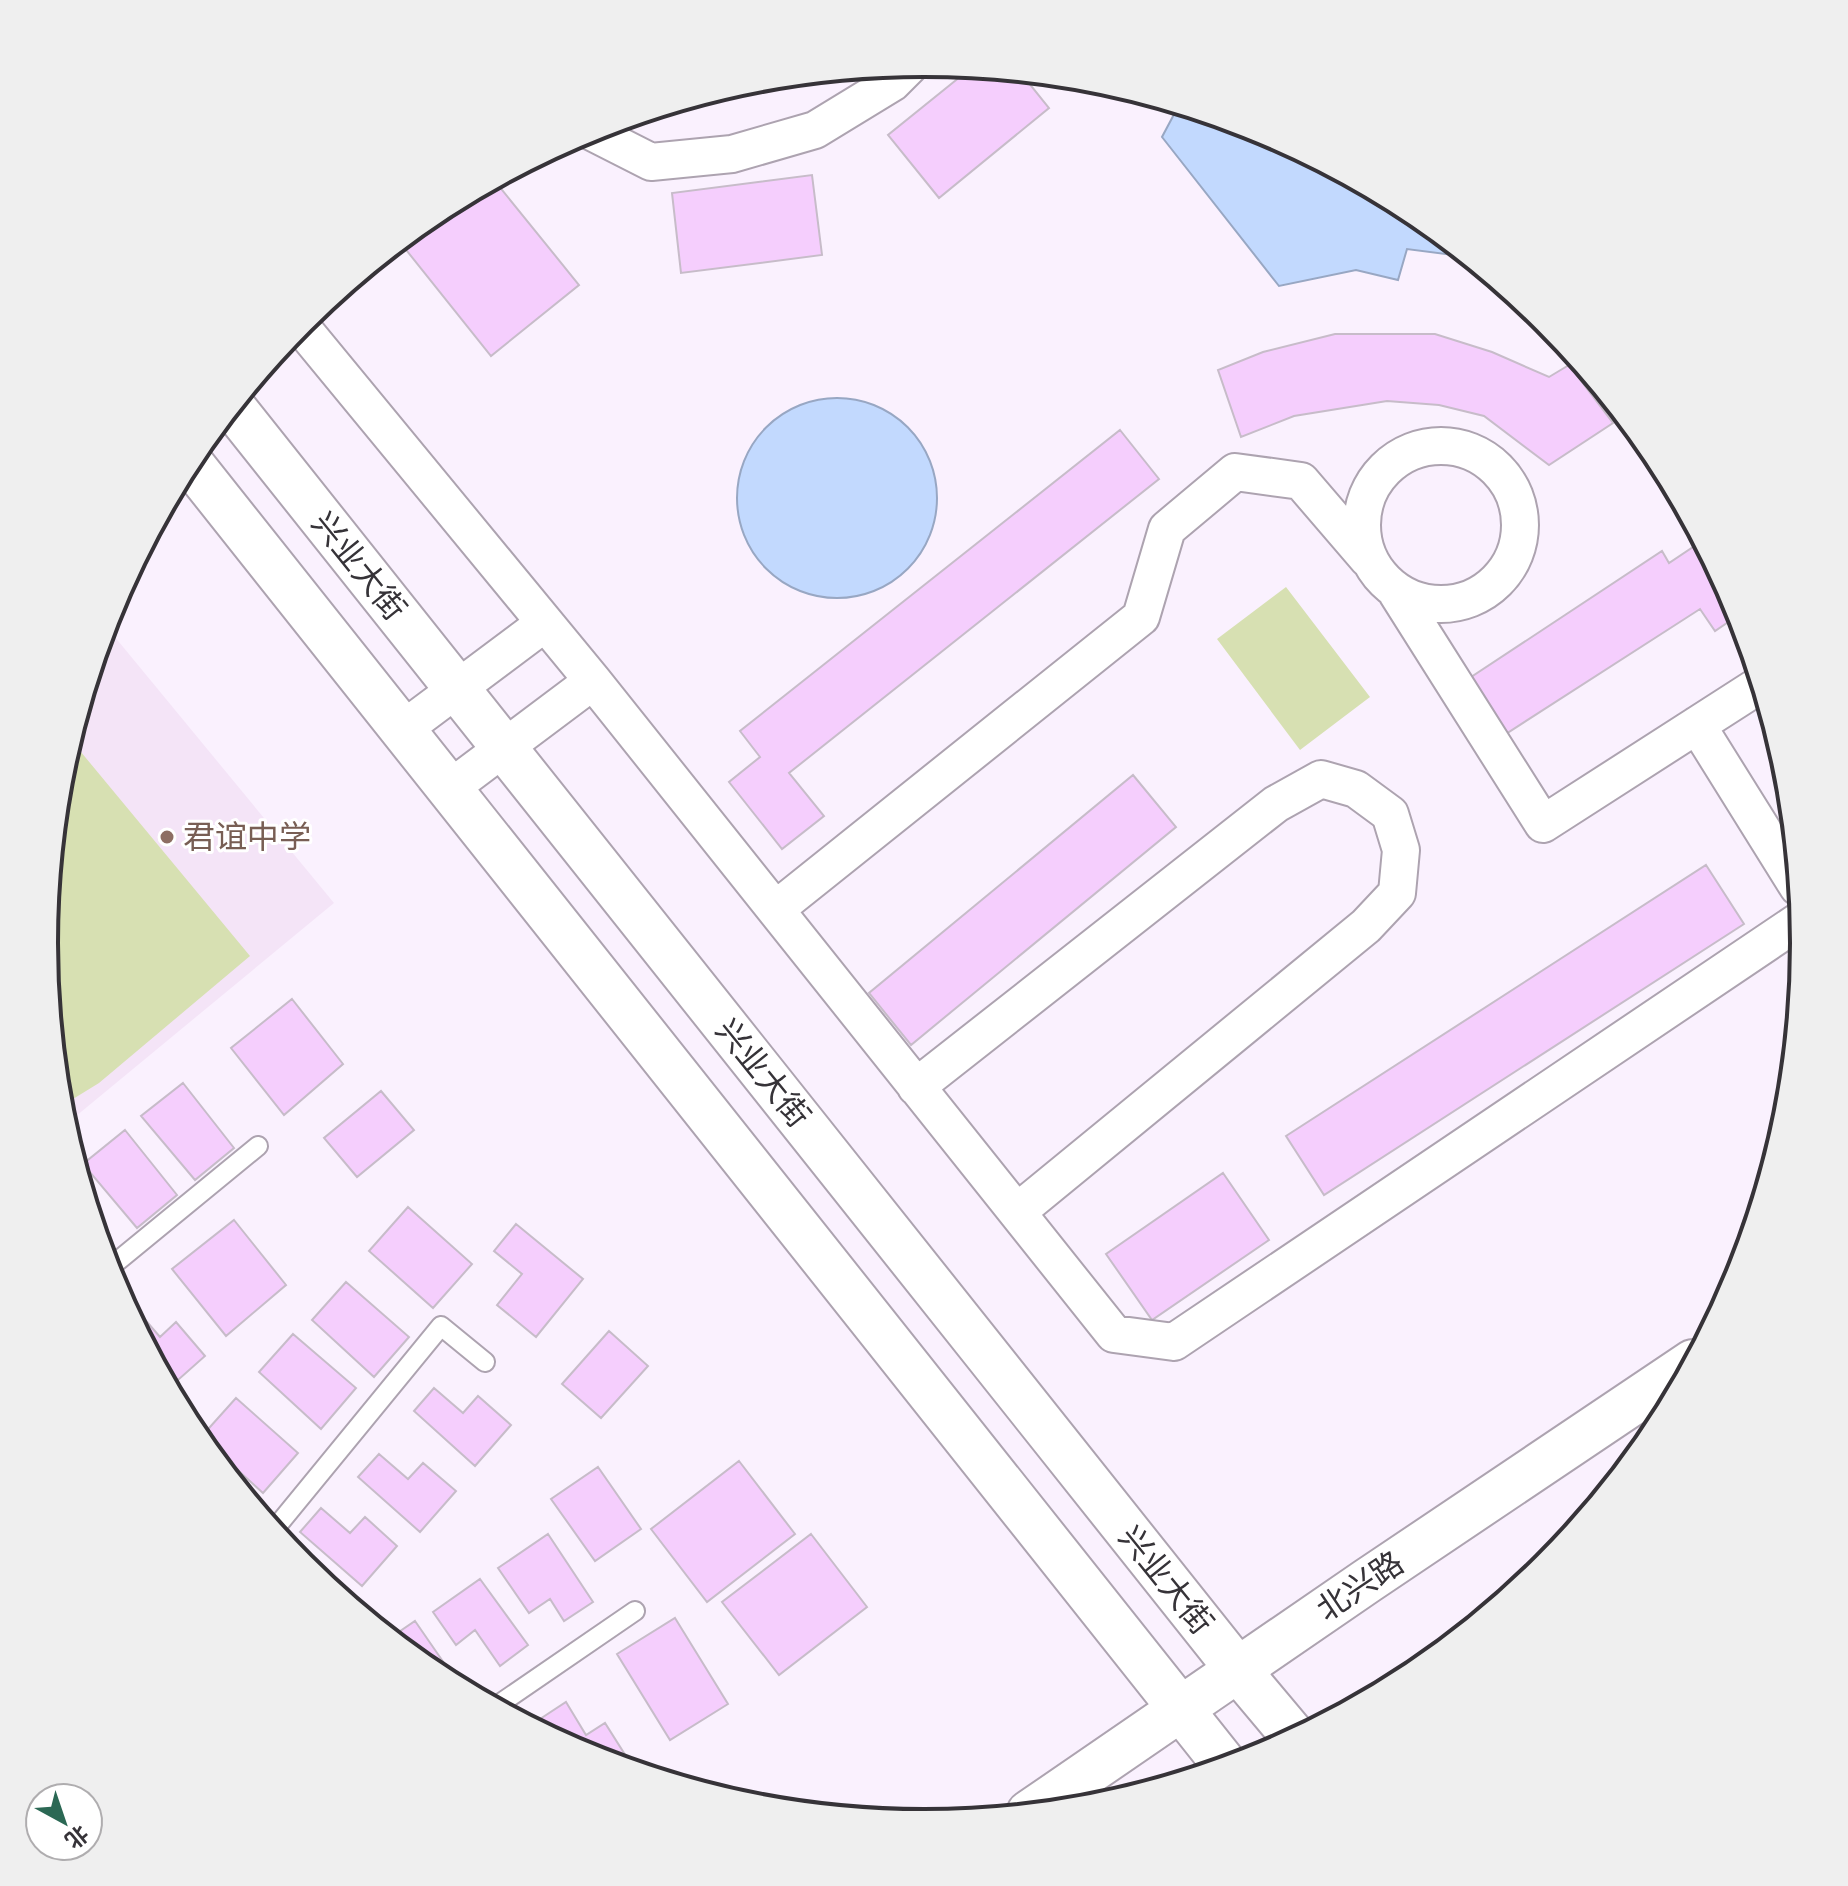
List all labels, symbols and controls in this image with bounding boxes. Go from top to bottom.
street label: 兴业大街 [301,502,417,630]
place label: 君谊中学 [183,814,311,860]
marker: 君谊中学 [158,828,176,846]
street label: 兴业大街 [705,1009,821,1137]
street label: 兴业大街 [1108,1516,1224,1644]
street label: 北兴路 [1307,1540,1413,1632]
north arrow [24,1782,104,1862]
text: 北 [58,1818,96,1857]

